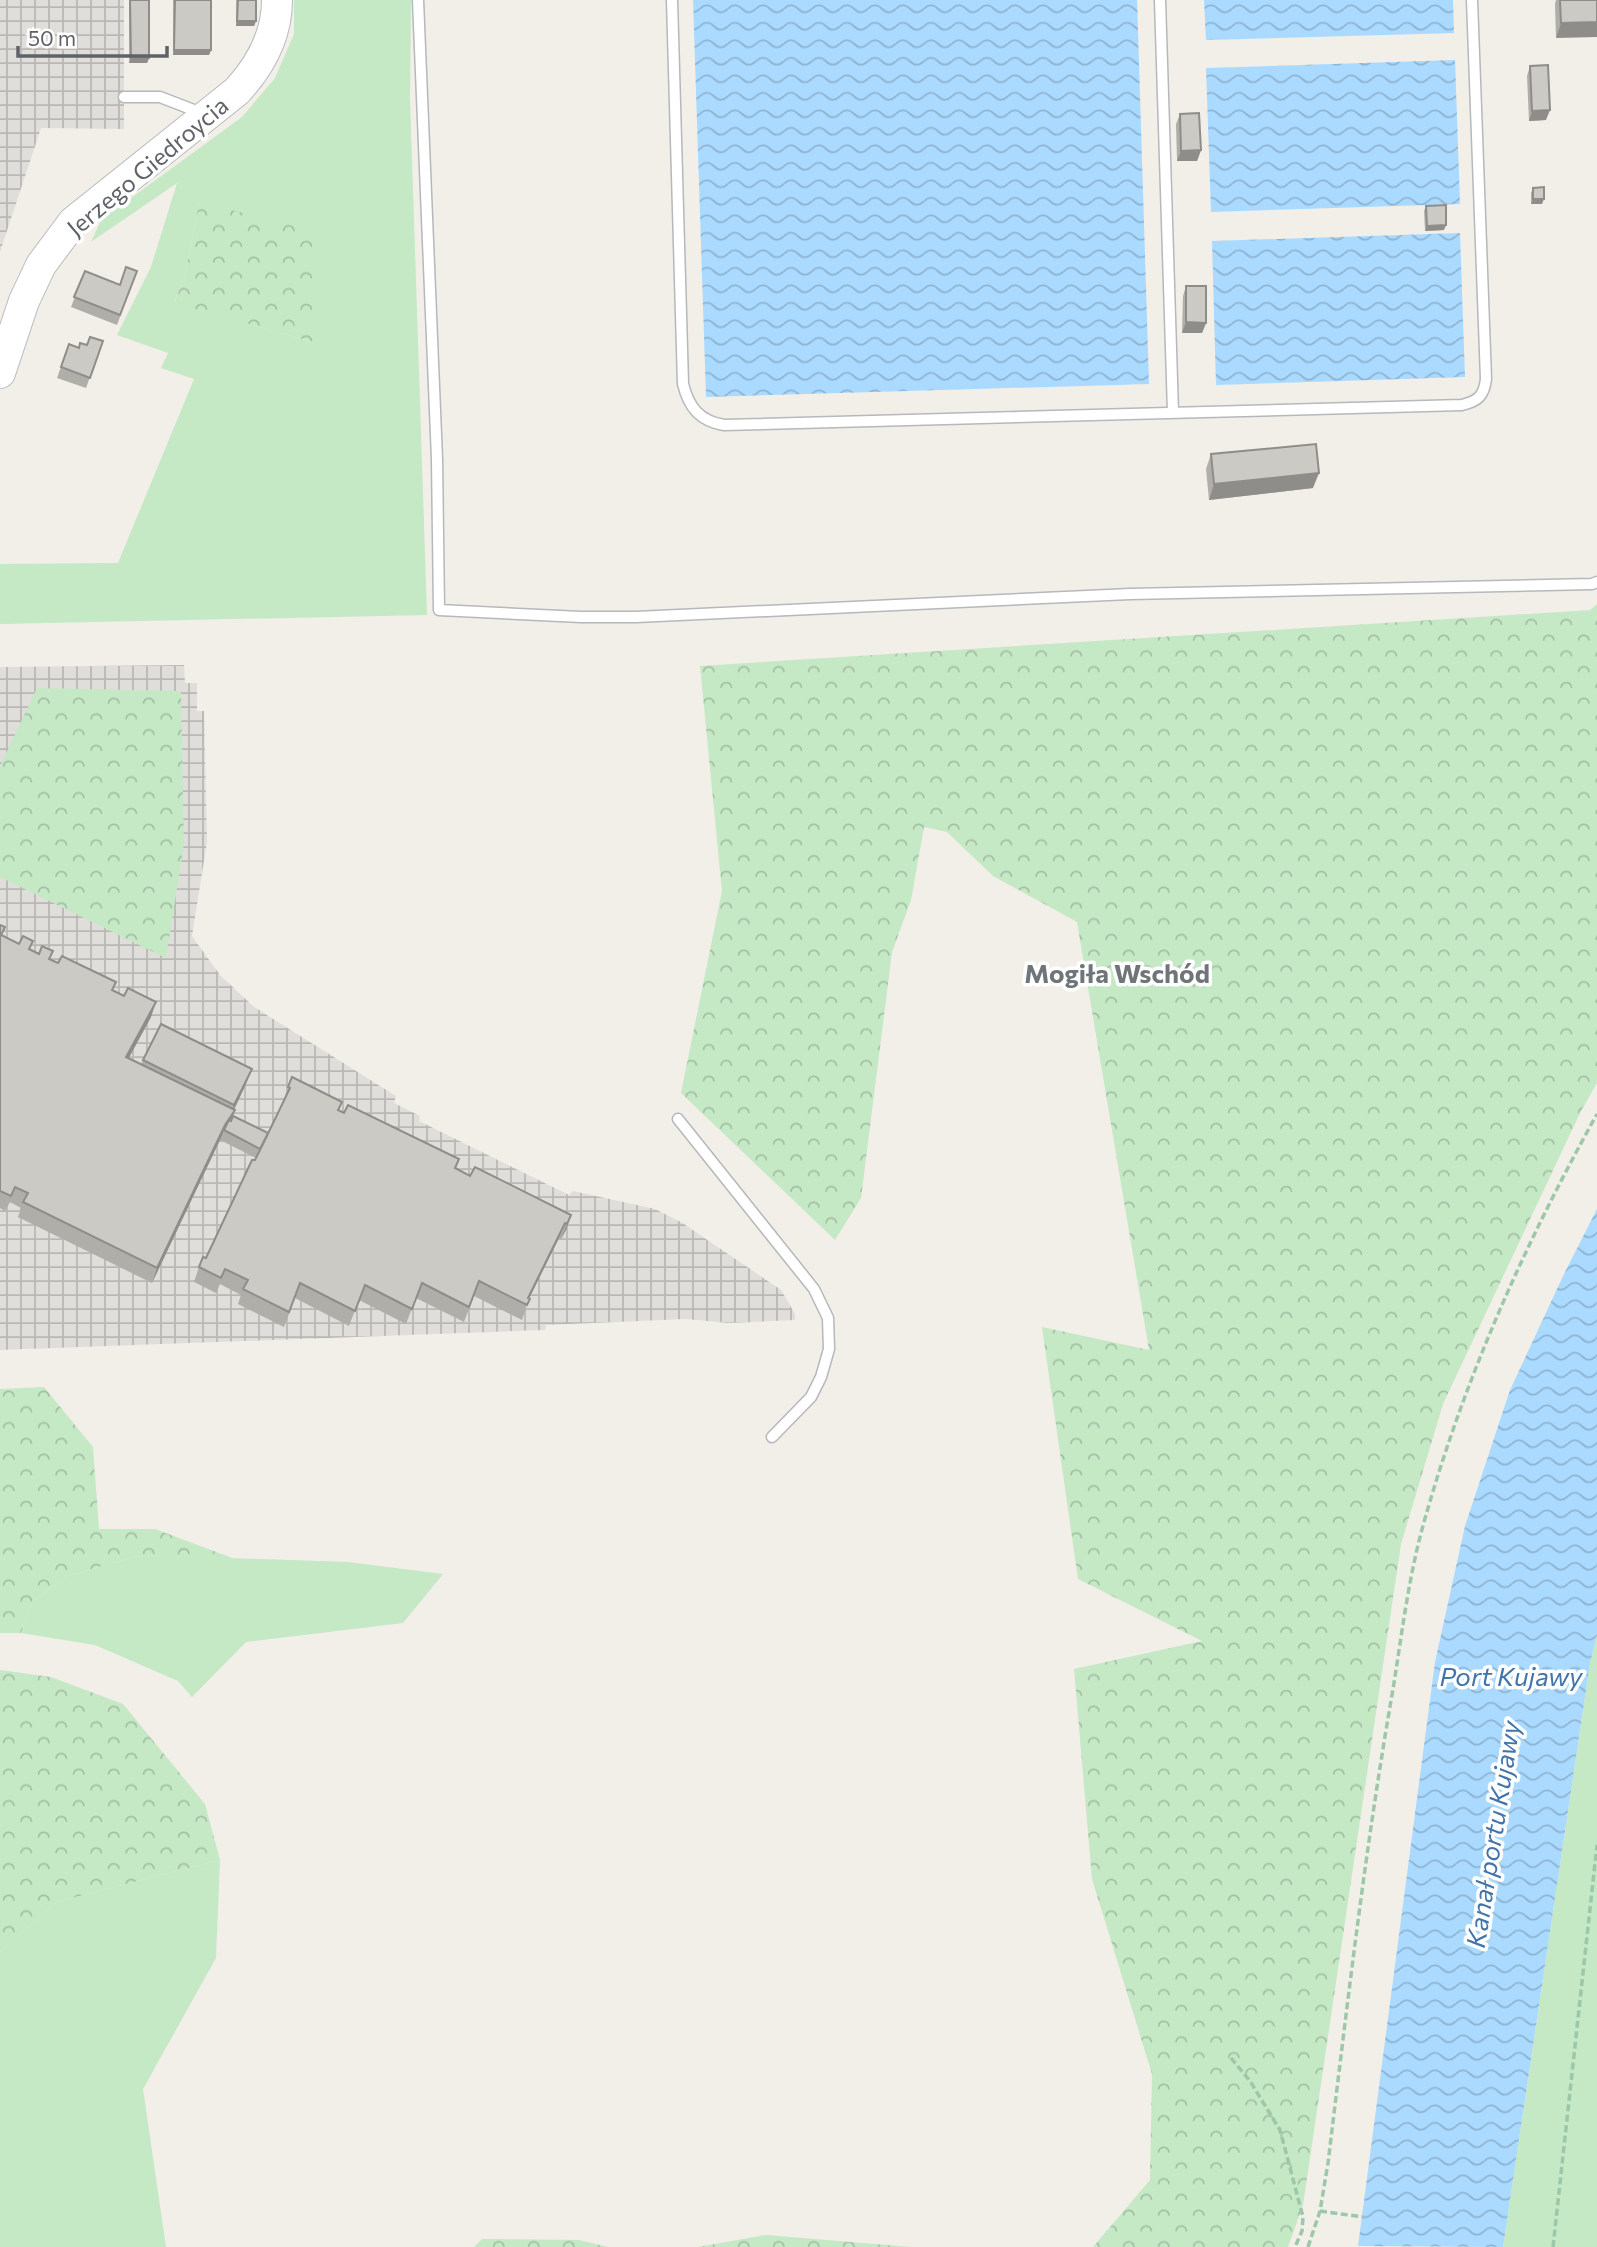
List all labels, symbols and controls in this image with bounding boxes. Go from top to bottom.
scale bar [18,14,166,58]
text: 50 m [28,25,76,50]
street label: Jerzego Giedroycia [61,90,233,242]
district label: Mogiła Wschód [1024,957,1210,988]
water label: Port Kujawy [1439,1660,1584,1691]
water label: Kanał portu Kujawy [1459,1717,1525,1950]

